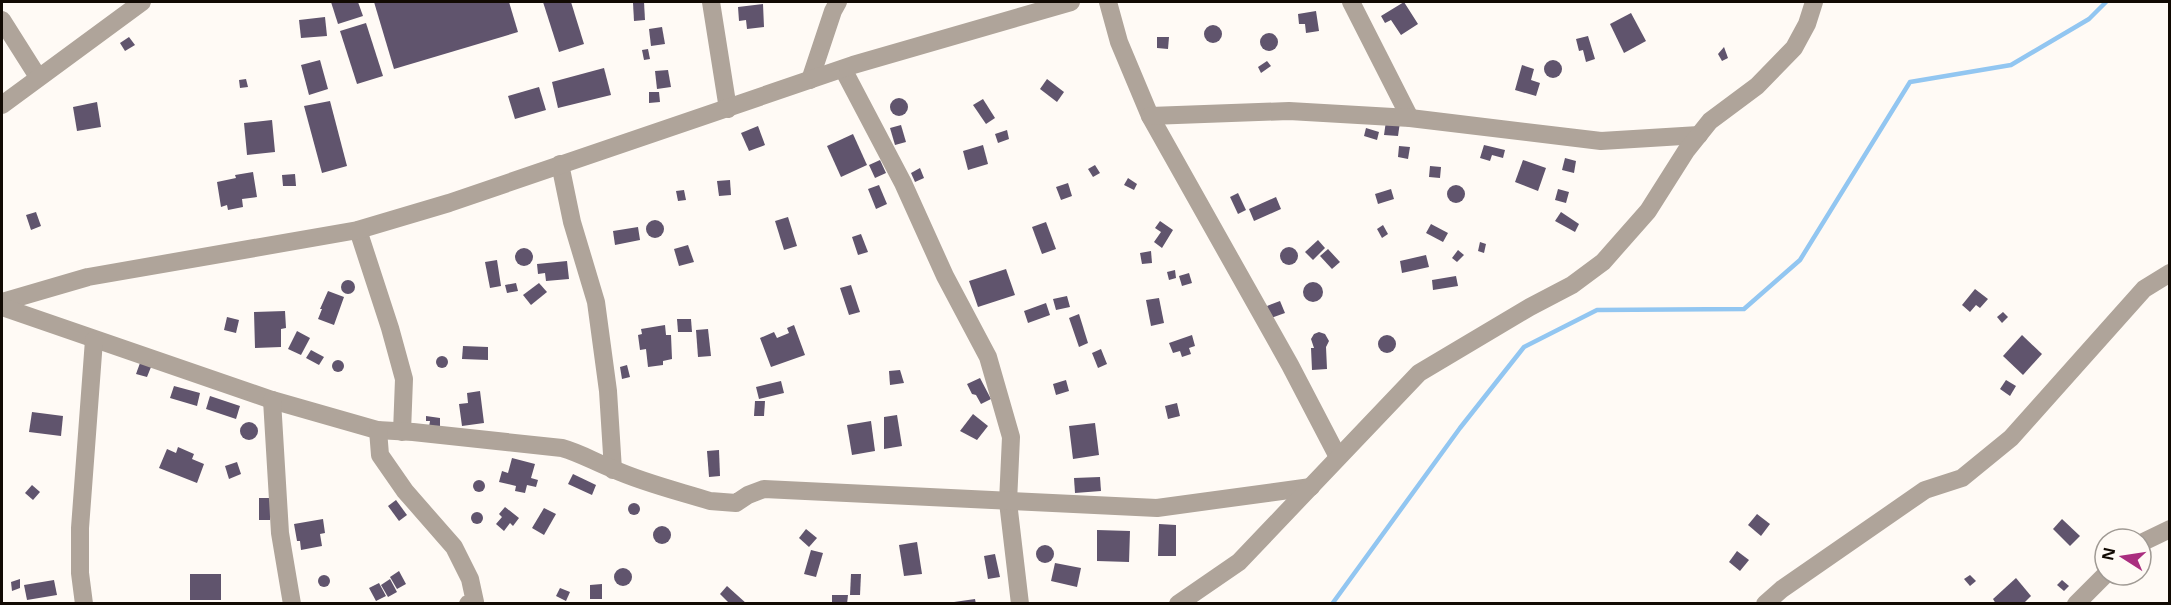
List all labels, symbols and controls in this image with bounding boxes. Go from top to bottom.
north arrow [2093,527,2153,587]
text: N [2096,545,2120,563]

